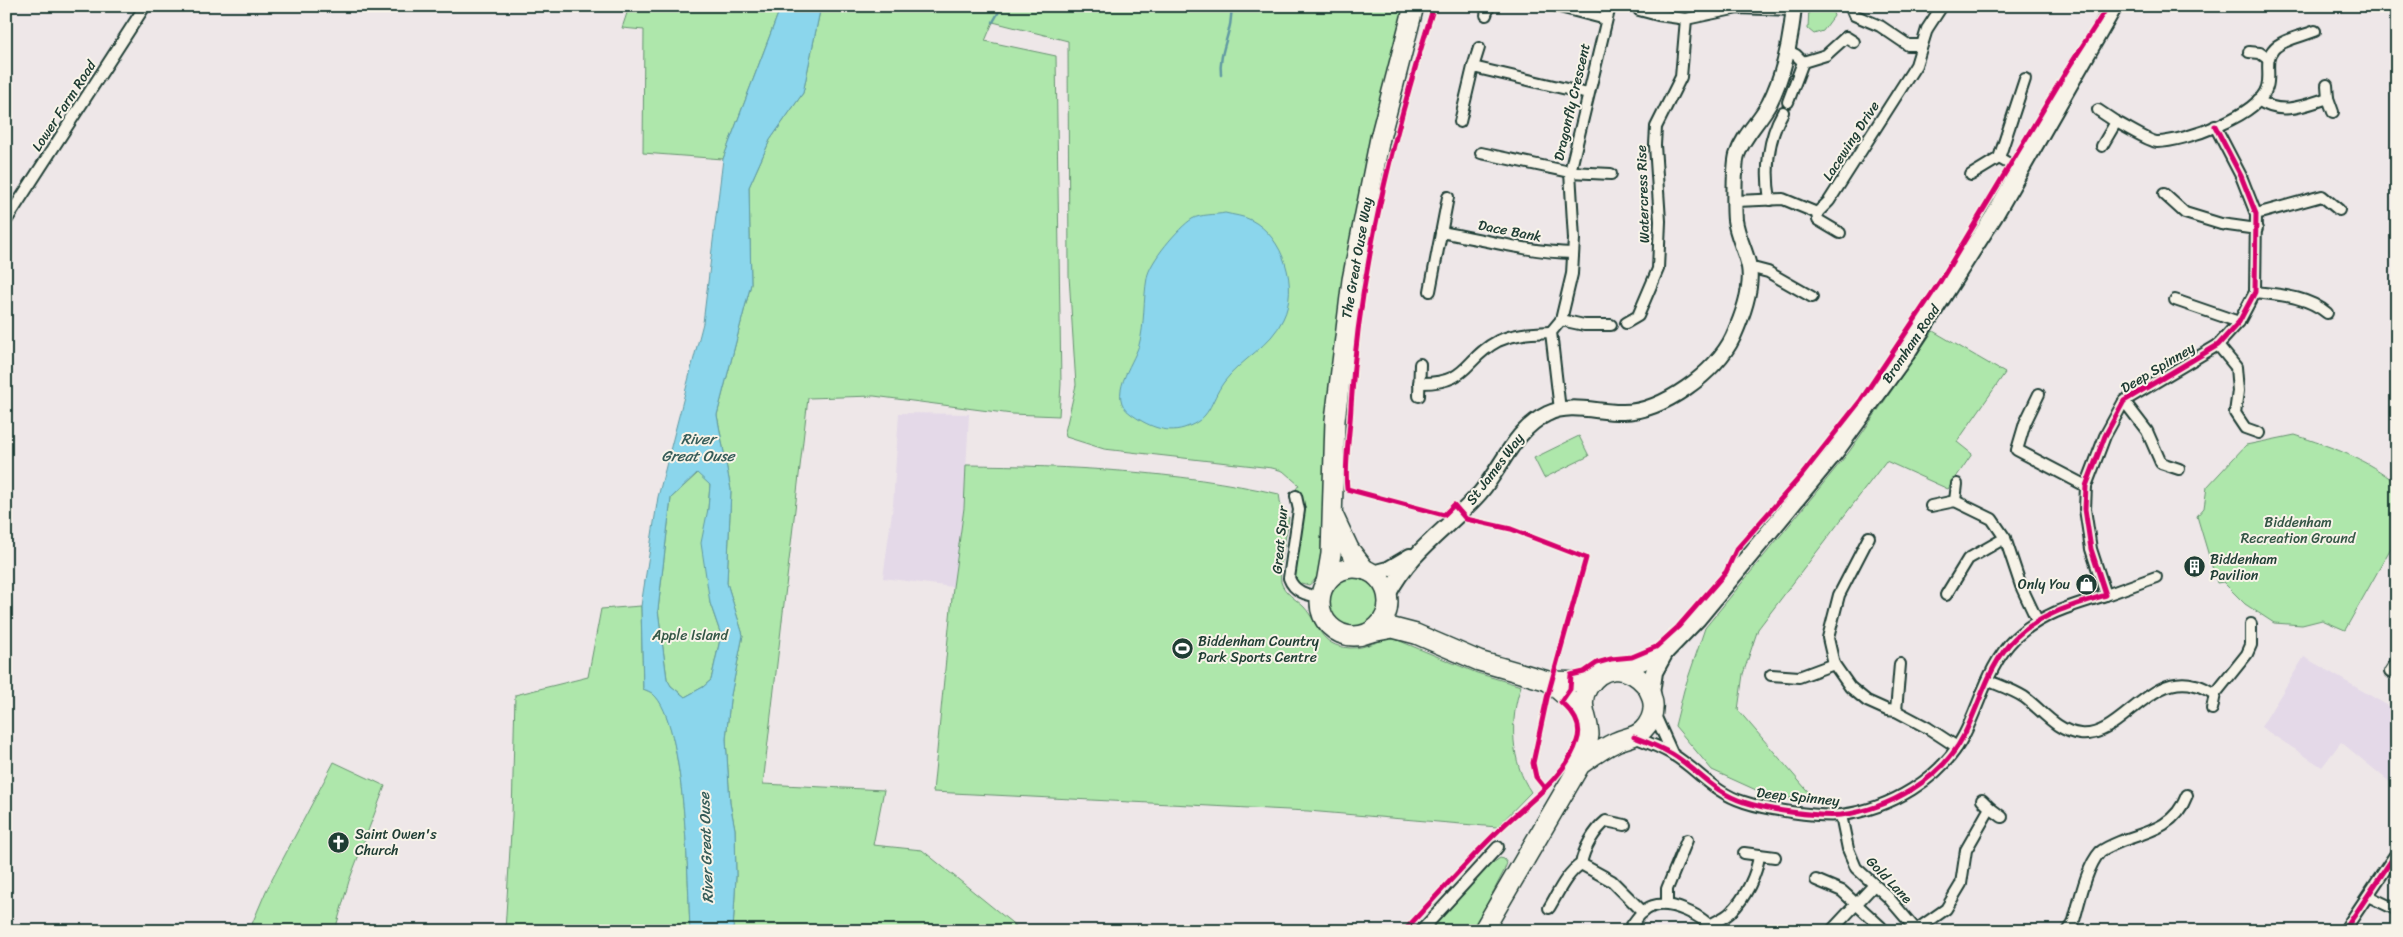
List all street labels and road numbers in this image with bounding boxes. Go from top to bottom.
street label: Dragonfly Crescent [1546,41,1598,163]
street label: Lower Farm Road [25,54,104,157]
street label: Lacewing Drive [1816,96,1886,186]
street label: Watercress Rise [1629,145,1657,243]
street label: The Great Ouse Way [1334,195,1380,321]
street label: Dace Bank [1476,213,1544,249]
street label: Bromham Road [1875,298,1948,389]
street label: Deep Spinney [2116,335,2201,400]
street label: St James Way [1459,427,1531,510]
street label: Great Spur [1265,504,1296,575]
street label: Deep Spinney [1755,780,1842,814]
street label: Gold Lane [1860,850,1919,910]

